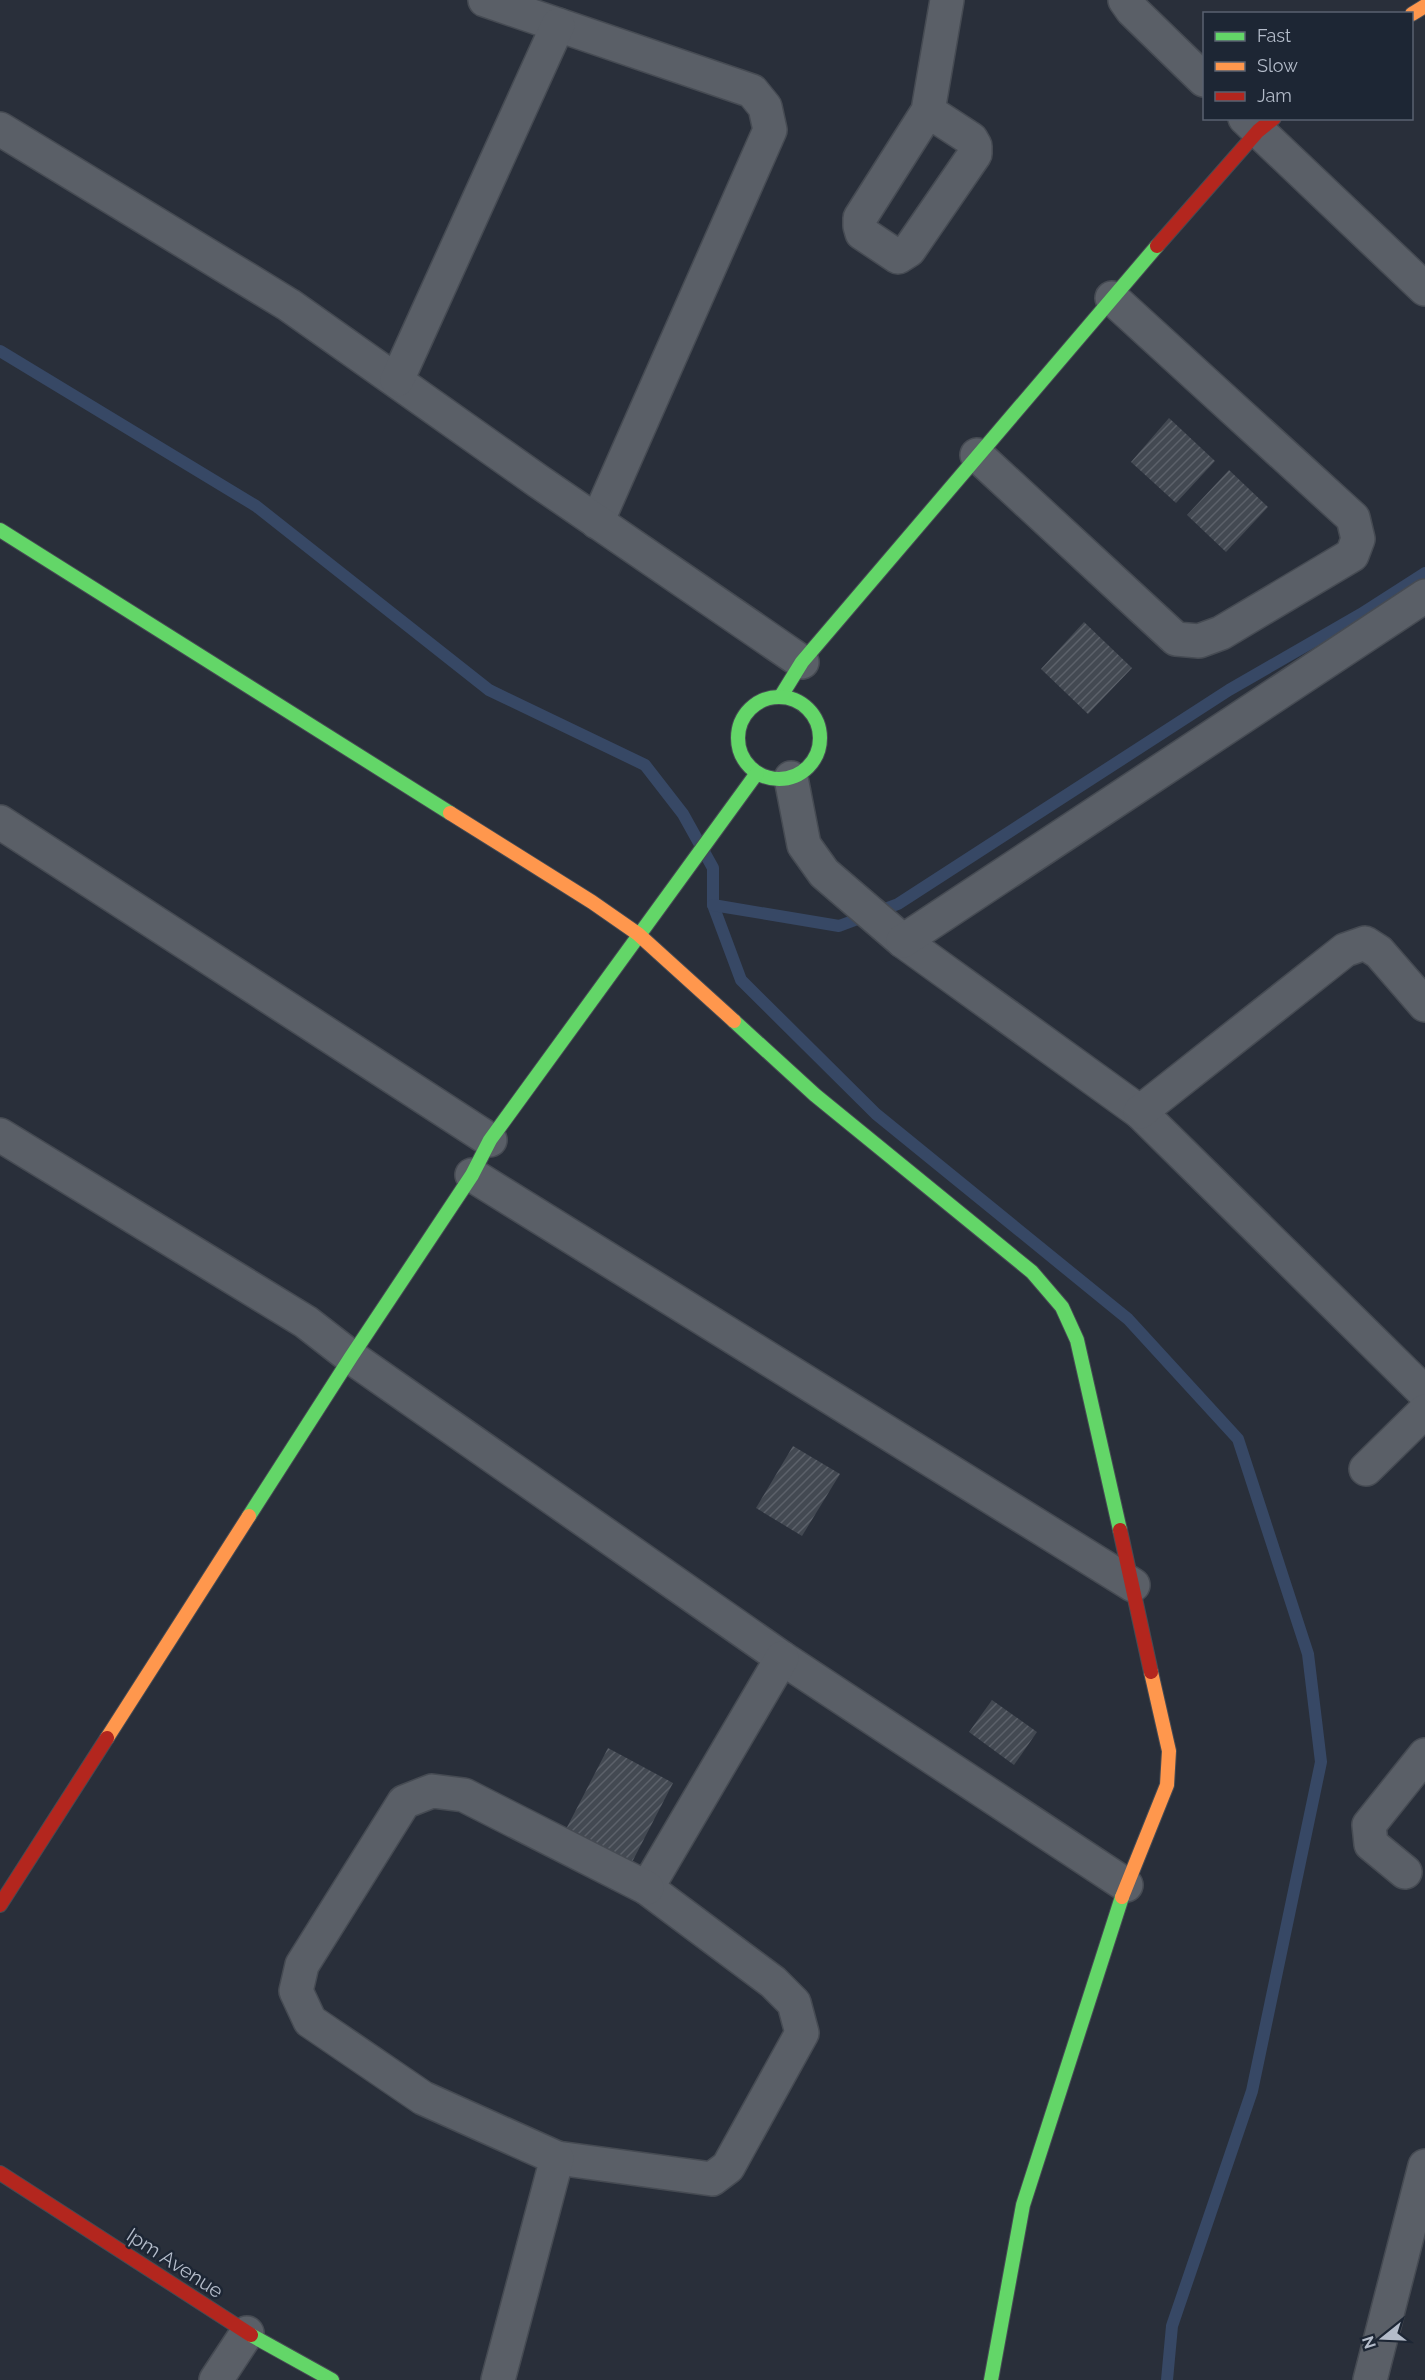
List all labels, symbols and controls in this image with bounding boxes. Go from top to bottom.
legend [1203,12,1413,120]
text: Fast [1257,25,1291,46]
text: Slow [1257,55,1298,76]
text: Jam [1257,85,1292,106]
street label: Ipm Avenue [122,2223,228,2303]
north arrow [1353,2308,1413,2368]
text: N [1358,2334,1380,2351]

